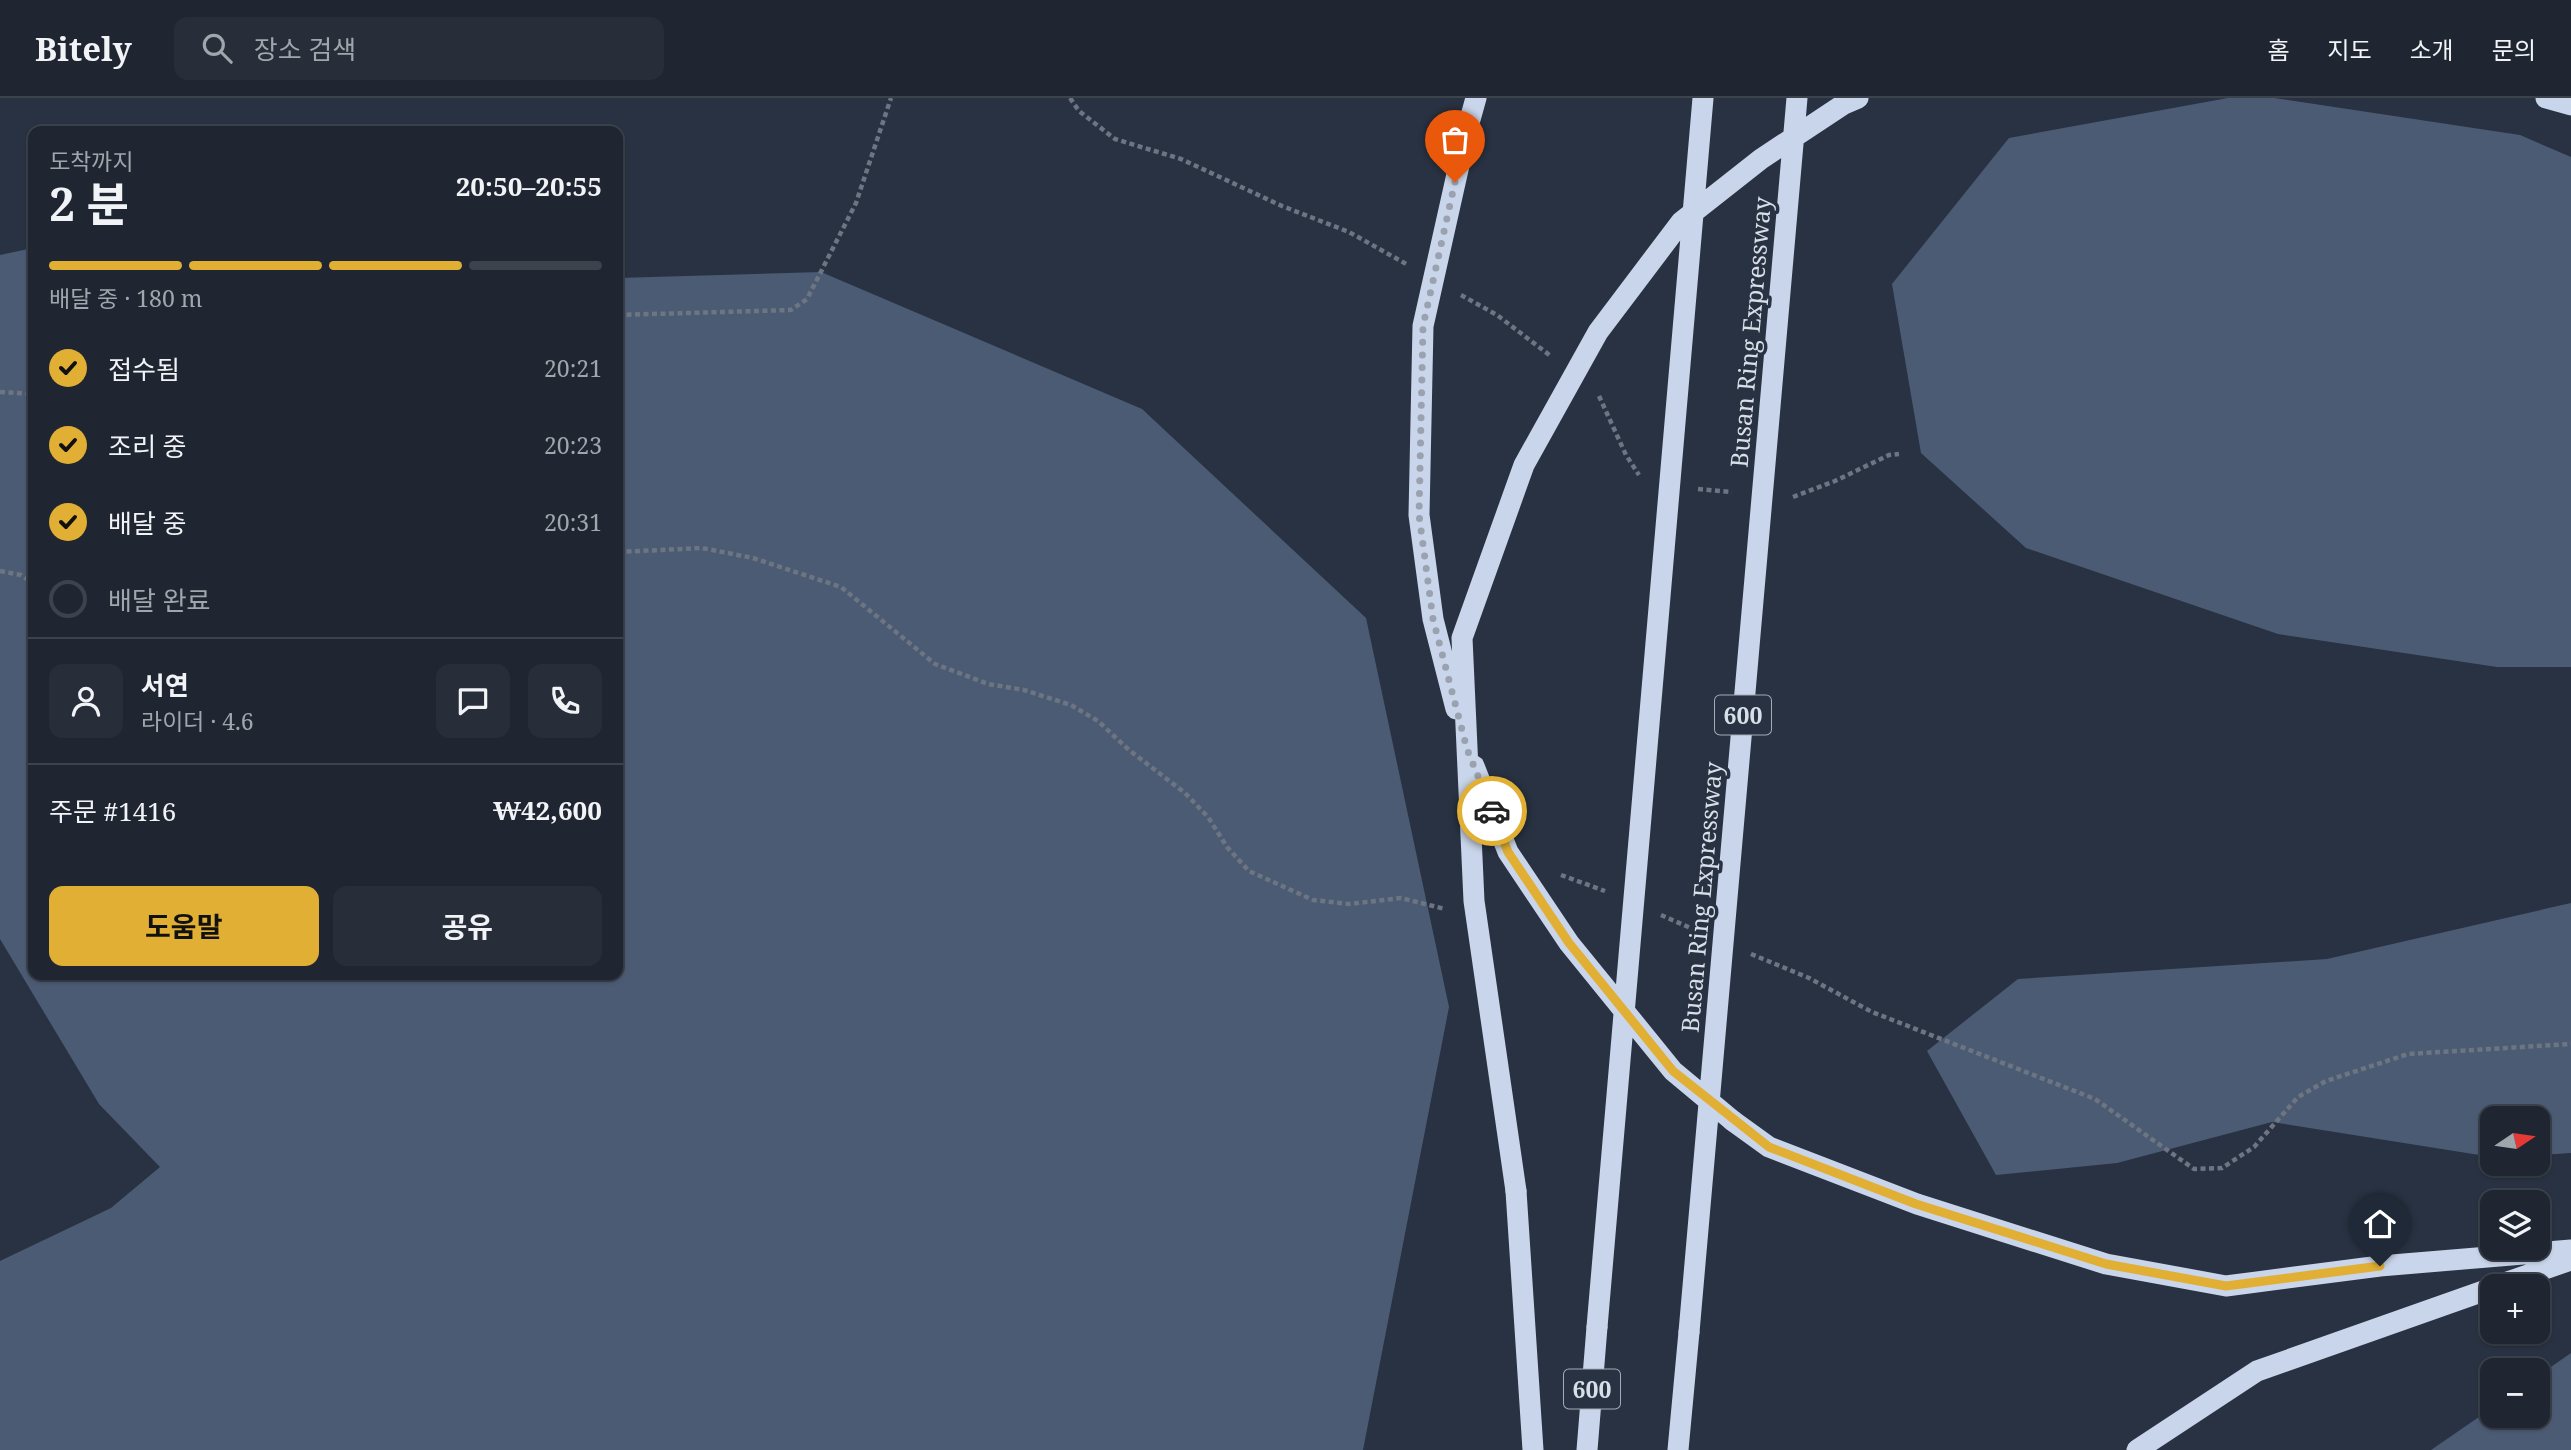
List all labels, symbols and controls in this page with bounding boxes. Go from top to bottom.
search box [174,17,664,80]
text: Bitely [35,26,132,71]
icon: search [198,29,236,67]
text: 장소 검색 [254,31,356,67]
text: 홈 [2267,33,2289,66]
text: 지도 [2327,33,2372,66]
text: 소개 [2410,33,2454,66]
text: 문의 [2492,33,2536,66]
pin [1425,110,1485,182]
icon: bag [1436,121,1474,159]
text: 도착까지 [49,145,134,177]
text: 20:50–20:55 [456,168,602,204]
text: 2 분 [49,172,129,234]
street label: Busan Ring Expressway [1722,195,1778,469]
text: 배달 중 · 180 m [49,282,202,314]
icon: check [49,349,87,387]
text: 접수됨 [108,351,180,387]
text: 20:21 [544,352,602,384]
icon: check [49,426,87,464]
text: 조리 중 [108,428,187,464]
text: 20:23 [544,429,602,461]
icon: check [49,503,87,541]
text: 배달 중 [108,505,187,541]
text: 20:31 [544,506,602,538]
text: 배달 완료 [108,582,210,618]
button: person [49,664,123,738]
button: chat [436,664,510,738]
button: phone [528,664,602,738]
text: 서연 [141,667,189,703]
road number: 600 [1715,695,1771,734]
text: 라이더 · 4.6 [141,705,254,737]
street label: Busan Ring Expressway [1673,760,1729,1034]
courier [1457,776,1527,846]
text: ₩42,600 [493,792,602,828]
icon: car [1473,792,1511,830]
text: 주문 #1416 [49,793,176,829]
button: 도움말 [49,886,319,966]
button: 공유 [333,886,602,966]
north arrow [2480,1106,2550,1176]
map controls [2480,1106,2550,1428]
button: layers [2480,1190,2550,1260]
pin [2350,1194,2410,1266]
icon: home [2361,1205,2399,1243]
button: + [2480,1274,2550,1344]
button: − [2480,1358,2550,1428]
road number: 600 [1564,1370,1620,1408]

